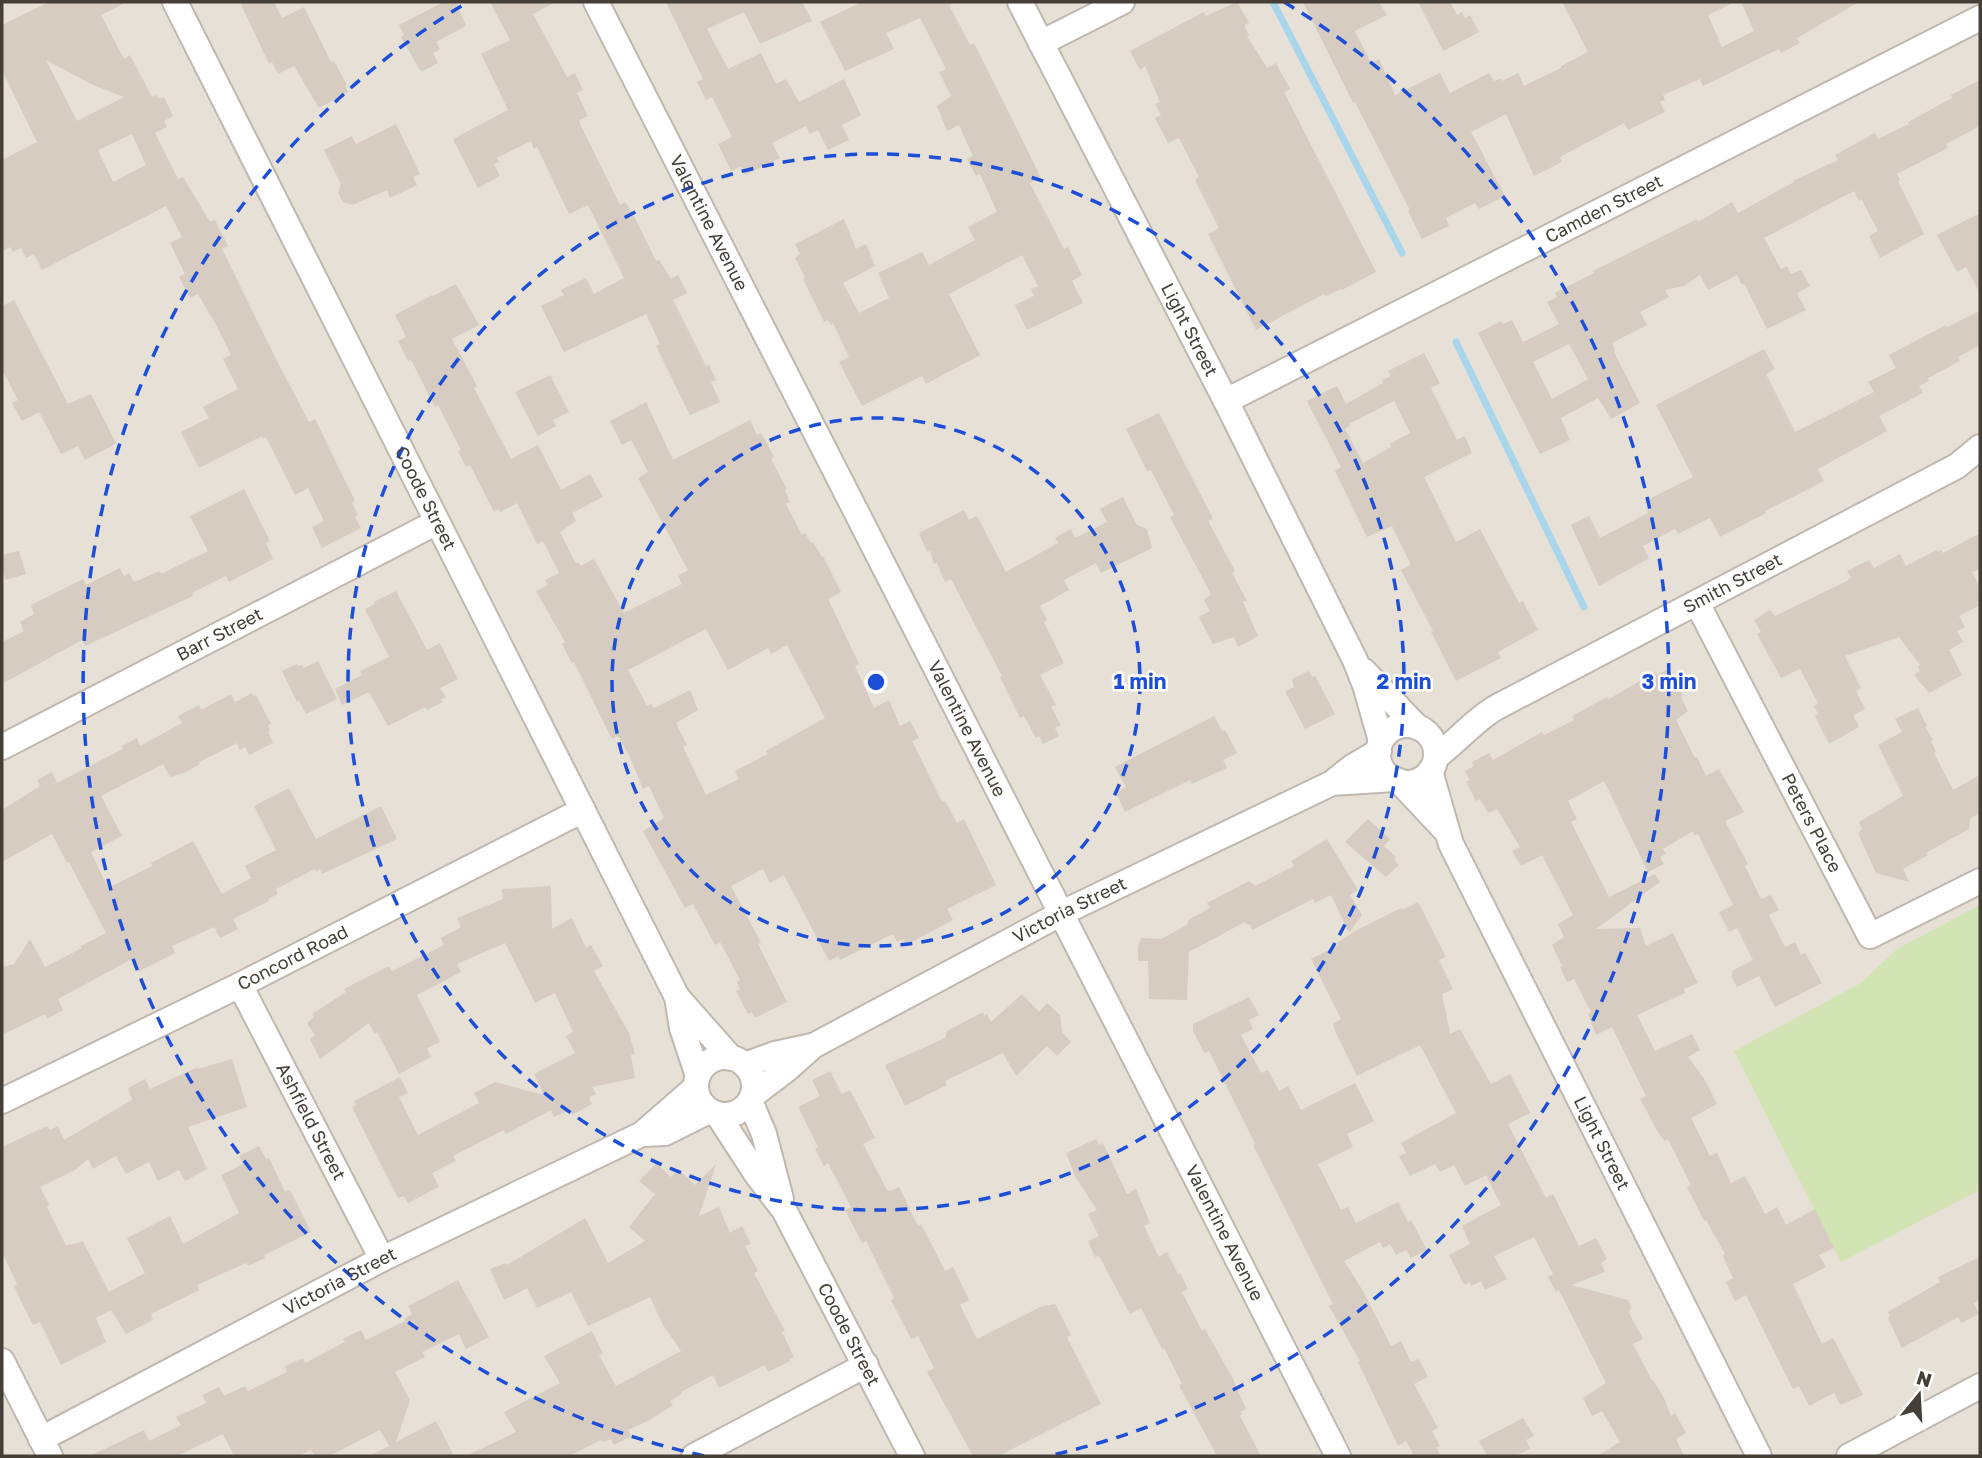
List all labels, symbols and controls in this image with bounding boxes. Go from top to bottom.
street label: Valentine Avenue [666,151,753,294]
street label: Camden Street [1541,169,1666,247]
street label: Light Street [1157,279,1223,380]
street label: Coode Street [391,442,462,553]
street label: Smith Street [1679,548,1785,618]
street label: Barr Street [172,602,266,665]
street label: Valentine Avenue [924,657,1012,800]
text: 1 min [1114,668,1166,694]
text: 2 min [1377,668,1431,694]
text: 3 min [1642,668,1696,694]
centre of rings [864,670,888,694]
street label: Peters Place [1777,769,1847,876]
street label: Victoria Street [1009,872,1130,947]
street label: Concord Road [233,920,351,995]
street label: Ashfield Street [272,1059,351,1184]
street label: Light Street [1570,1092,1635,1193]
street label: Valentine Avenue [1181,1161,1269,1304]
street label: Victoria Street [279,1242,400,1319]
street label: Coode Street [814,1279,886,1389]
north arrow [1884,1360,1954,1430]
text: N [1914,1365,1935,1392]

